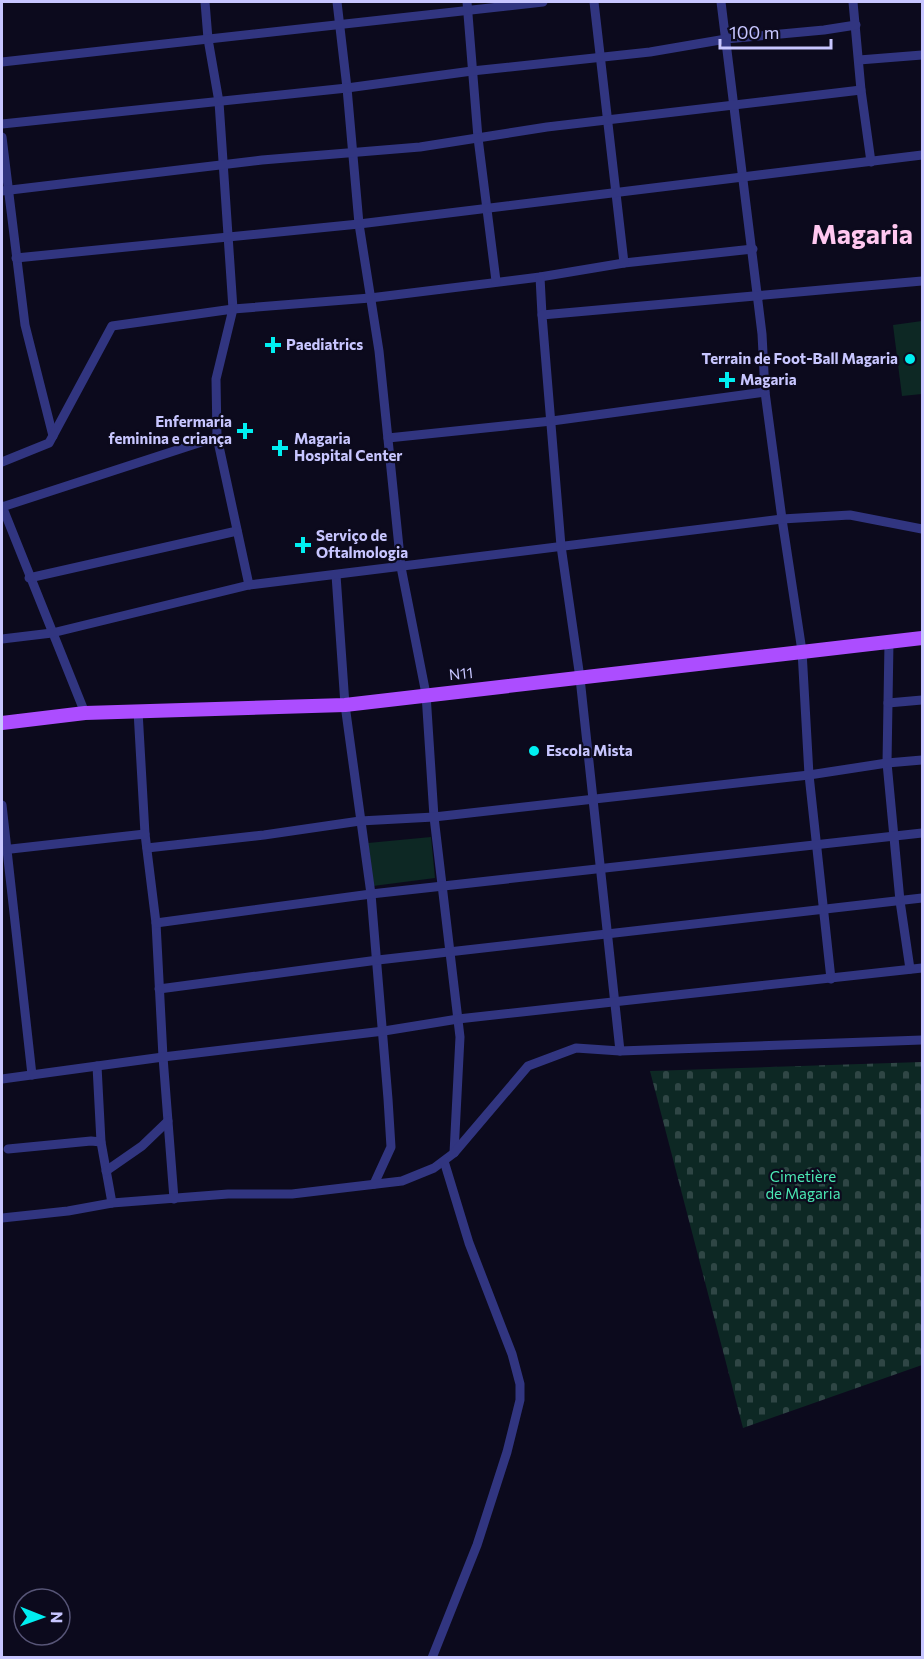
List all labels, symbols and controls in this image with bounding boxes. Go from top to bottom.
scale bar [720,12,831,50]
text: 100 m [729,21,779,43]
district label: Magaria [811,217,913,250]
place label: Paediatrics [286,335,363,353]
marker: Paediatrics [264,336,282,354]
place label: Terrain de Foot-Ball Magaria [702,349,898,367]
marker: Terrain de Foot-Ball Magaria [903,352,917,366]
place label: Magaria [740,370,797,388]
marker: Magaria [718,371,736,389]
place label: Enfermaria feminina e criança [109,412,232,447]
marker: Enfermaria feminina e criança [236,422,254,440]
place label: Magaria Hospital Center [294,429,403,464]
marker: Magaria Hospital Center [271,439,289,457]
place label: Serviço de Oftalmologia [316,526,408,561]
marker: Serviço de Oftalmologia [294,536,312,554]
street label: N11 [448,663,474,683]
place label: Escola Mista [546,741,633,759]
marker: Escola Mista [527,744,541,758]
park label: Cimetière de Magaria [765,1167,841,1202]
north arrow [12,1587,72,1647]
text: N [48,1611,67,1623]

